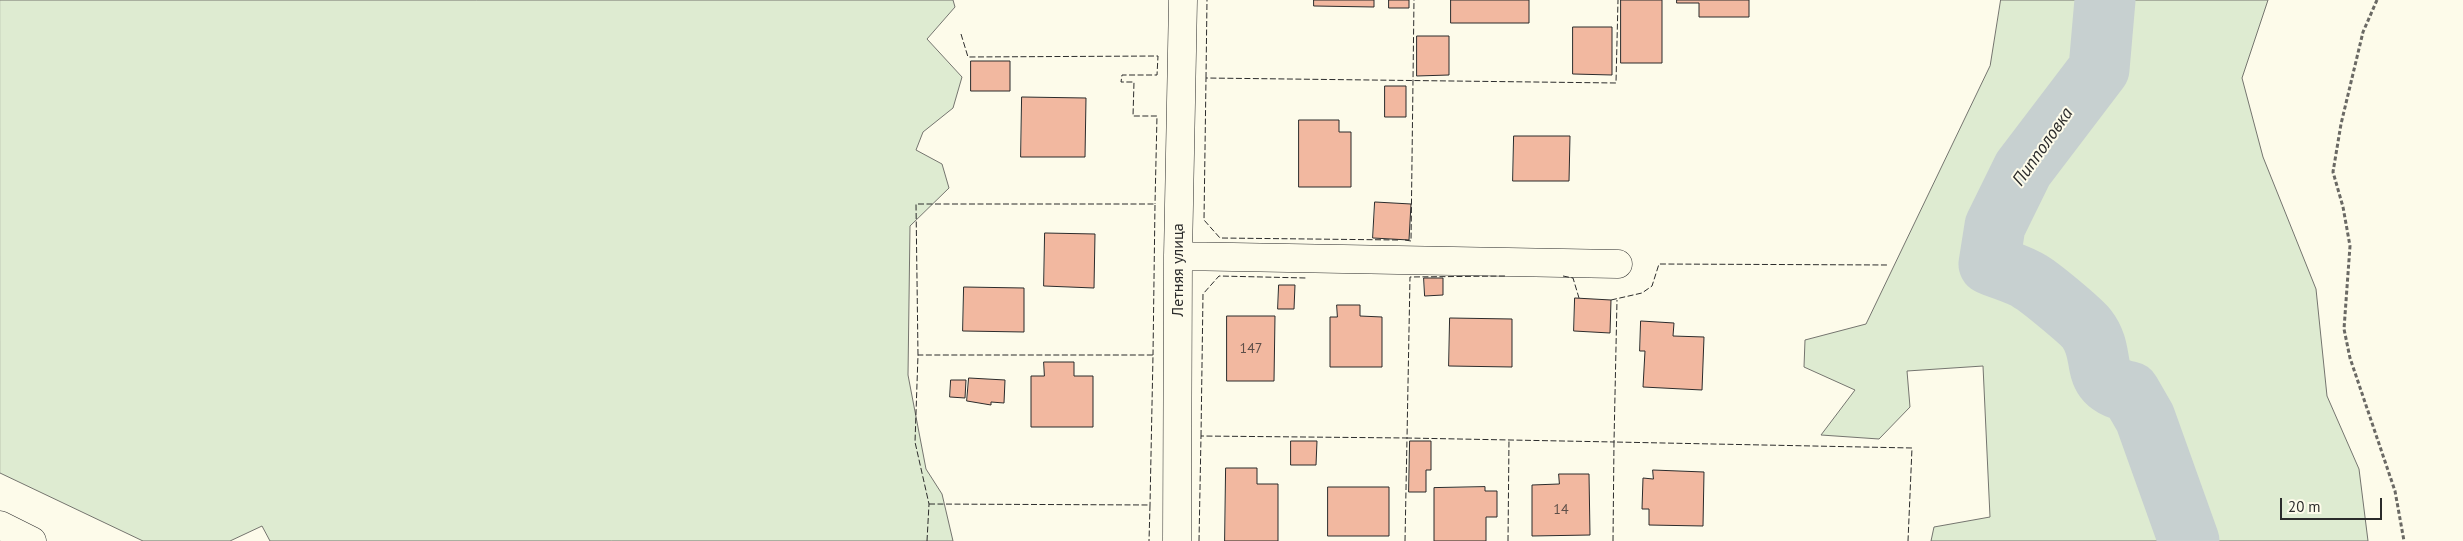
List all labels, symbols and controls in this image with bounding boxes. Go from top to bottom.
water label: Пипполовка [2008,104,2078,190]
street label: Летняя улица [1168,223,1188,317]
house number: 147 [1240,341,1262,357]
scale bar [2283,488,2386,520]
text: 20 m [2288,497,2321,516]
house number: 14 [1553,502,1569,518]

